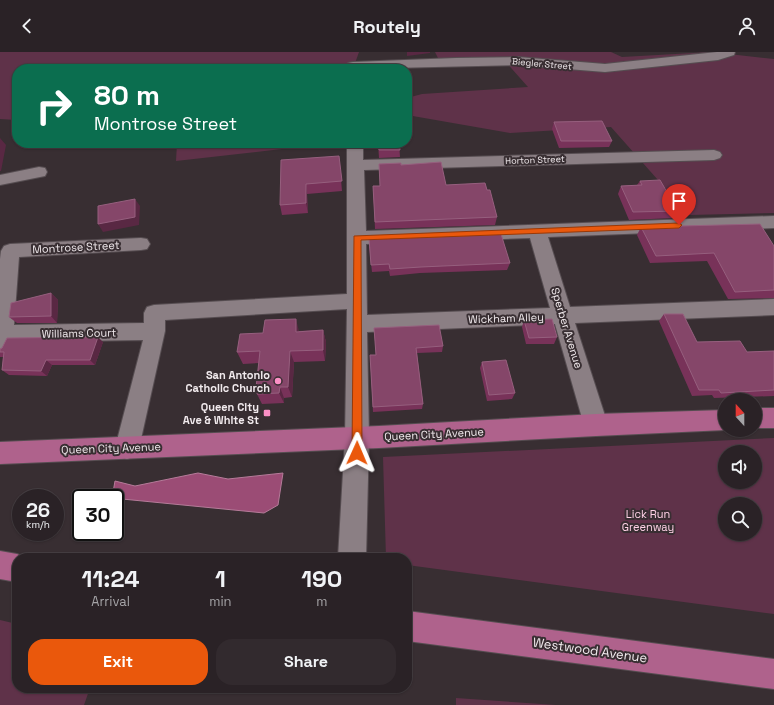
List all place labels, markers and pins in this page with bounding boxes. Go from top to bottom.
pin [662,184,696,225]
place label: San Antonio Catholic Church [185,368,270,395]
marker: San Antonio Catholic Church [273,376,283,386]
place label: Queen City Ave & White St [183,400,259,427]
marker: Queen City Ave & White St [262,408,272,418]

